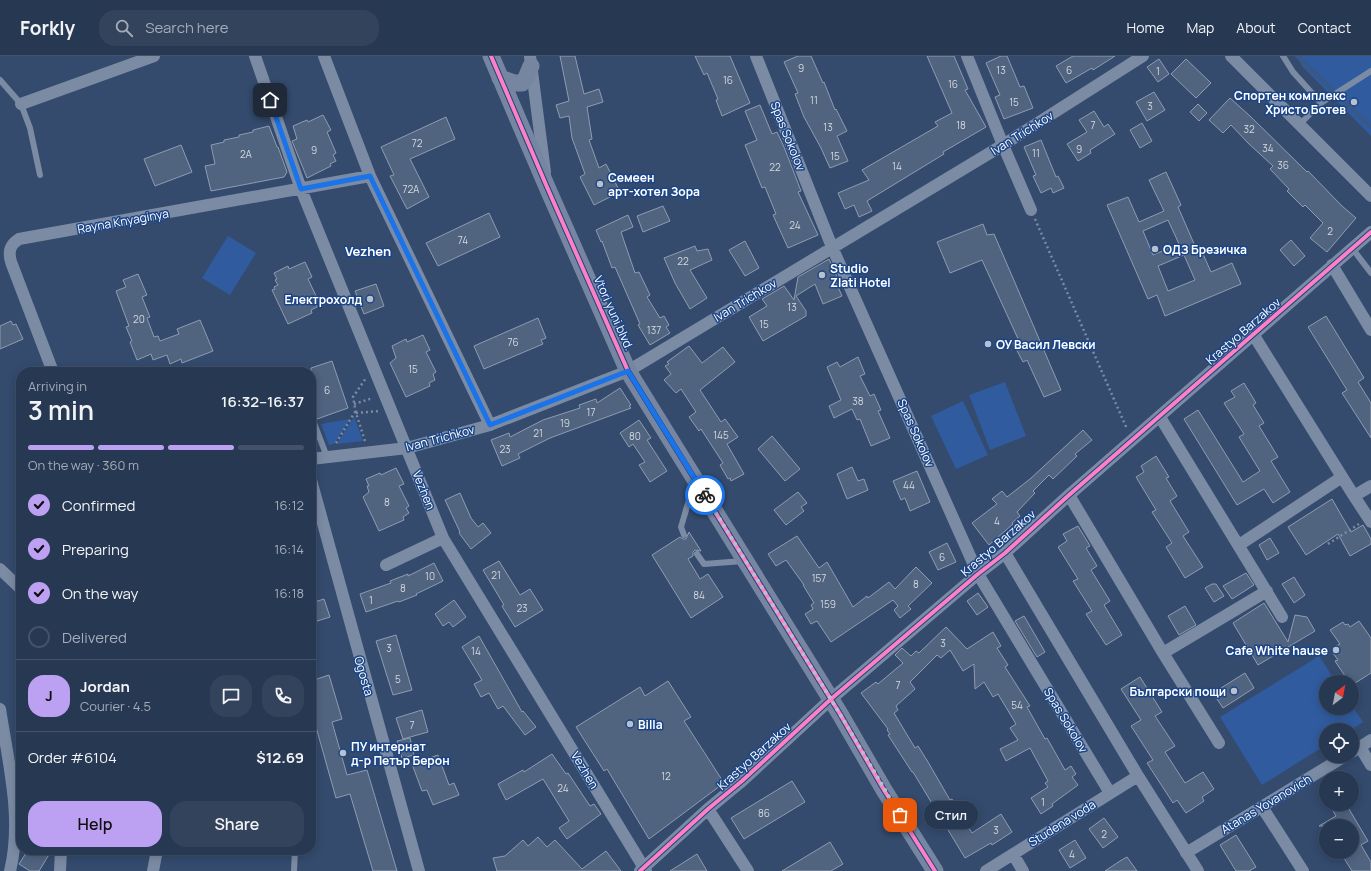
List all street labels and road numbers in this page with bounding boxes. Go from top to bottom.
street label: Spas Sokolov [766,99,810,173]
street label: Ivan Trichkov [987,107,1057,159]
street label: Rayna Knyaginya [76,205,170,237]
street label: Vtori yuni blvd. [590,273,638,353]
street label: Ivan Trichkov [710,274,780,326]
street label: Krastyo Barzakov [1202,294,1284,368]
street label: Spas Sokolov [893,396,939,470]
street label: Ivan Trichkov [404,421,476,455]
street label: Vezhen [408,468,440,512]
street label: Krastyo Barzakov [957,506,1039,580]
street label: Ogosta [350,654,378,698]
street label: Spas Sokolov [1040,684,1092,756]
street label: Krastyo Barzakov [713,718,795,794]
street label: Vezhen [567,748,603,792]
street label: Atanas Yovanovich [1218,770,1314,838]
street label: Studena voda [1025,796,1099,850]

